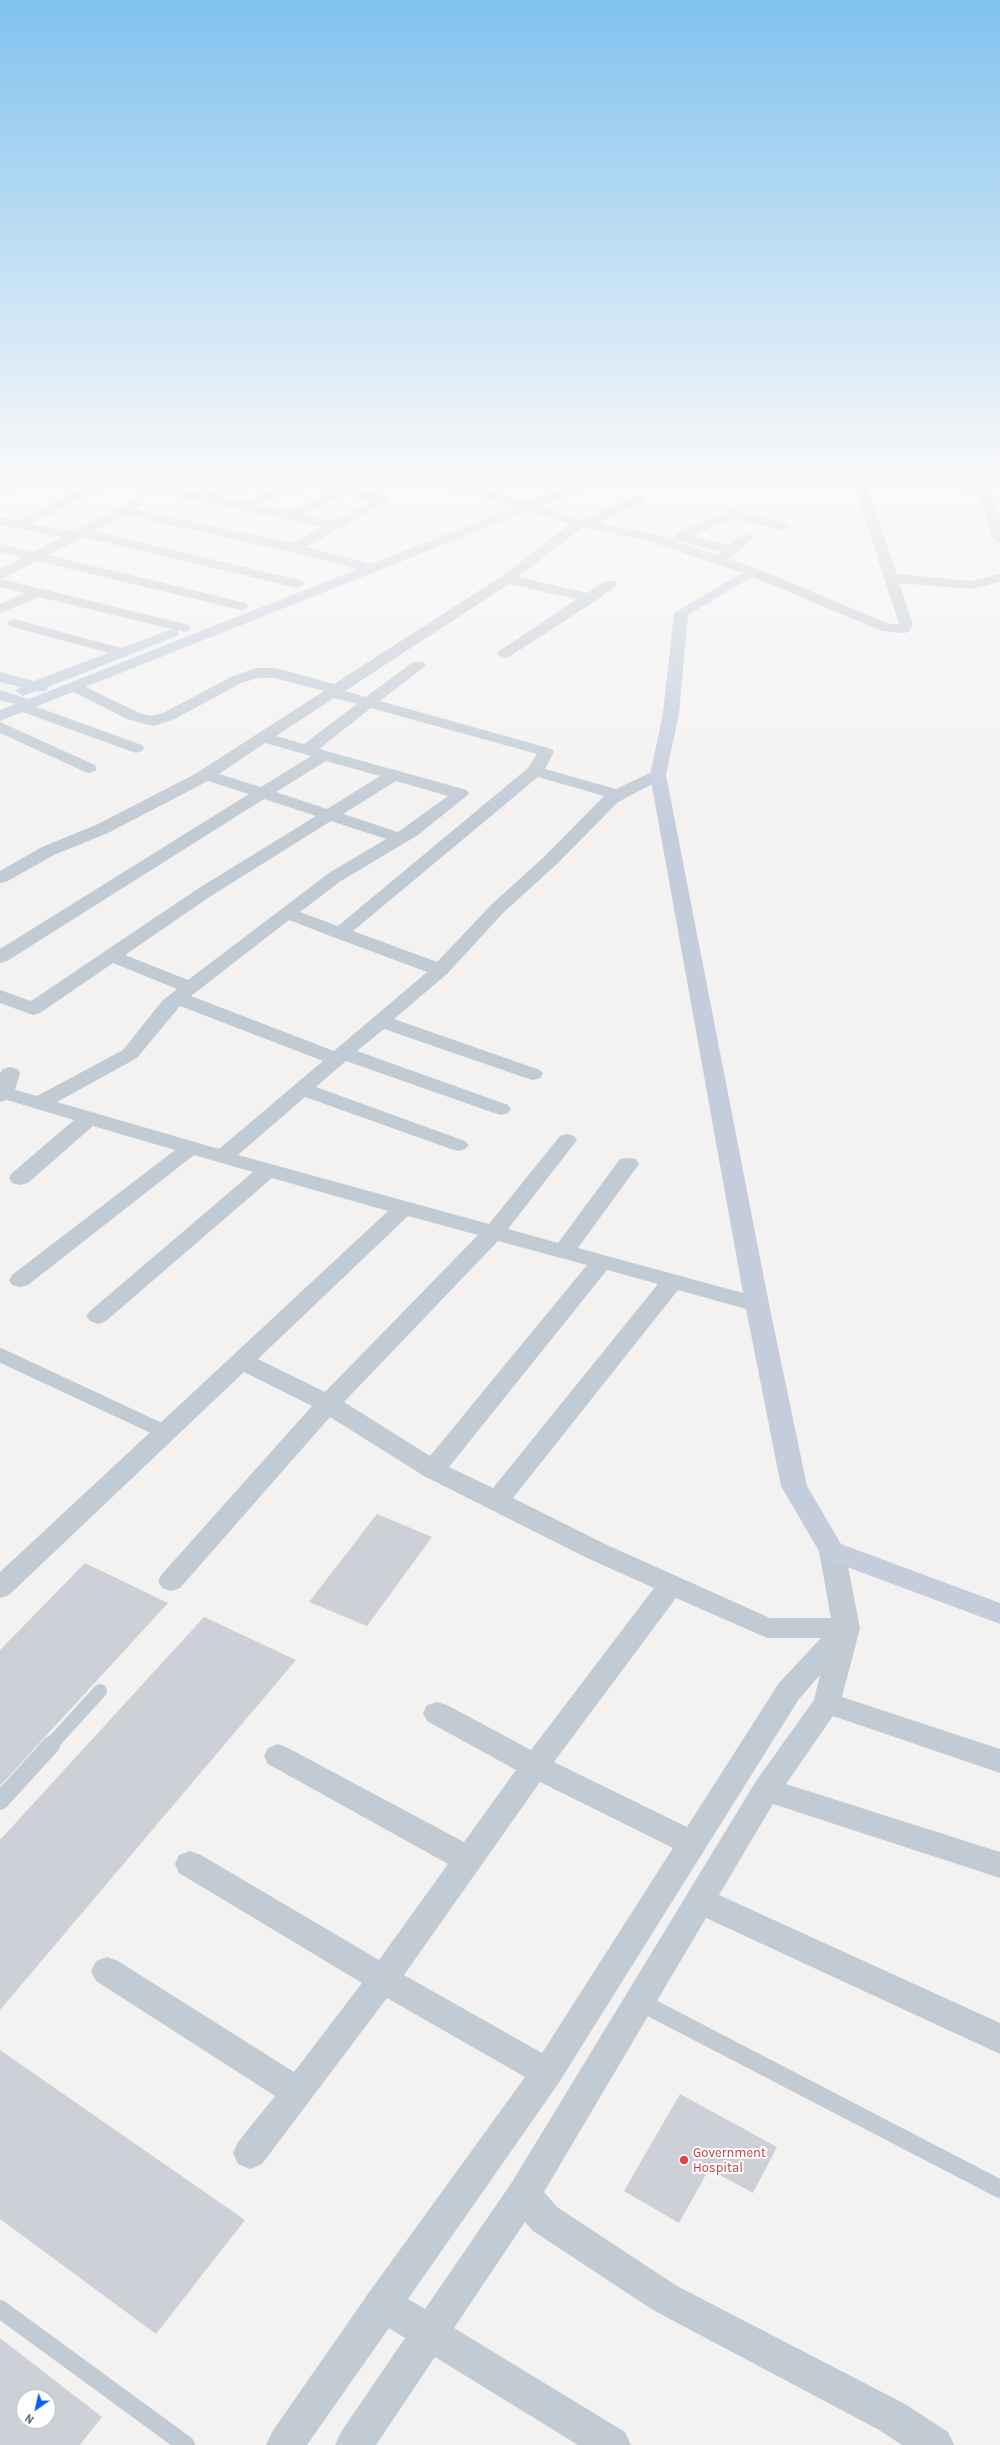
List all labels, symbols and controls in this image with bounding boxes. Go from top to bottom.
place label: Government Hospital [693,2145,766,2176]
marker: Government Hospital [678,2154,690,2166]
north arrow [16,2389,56,2429]
text: N [23,2411,36,2426]

